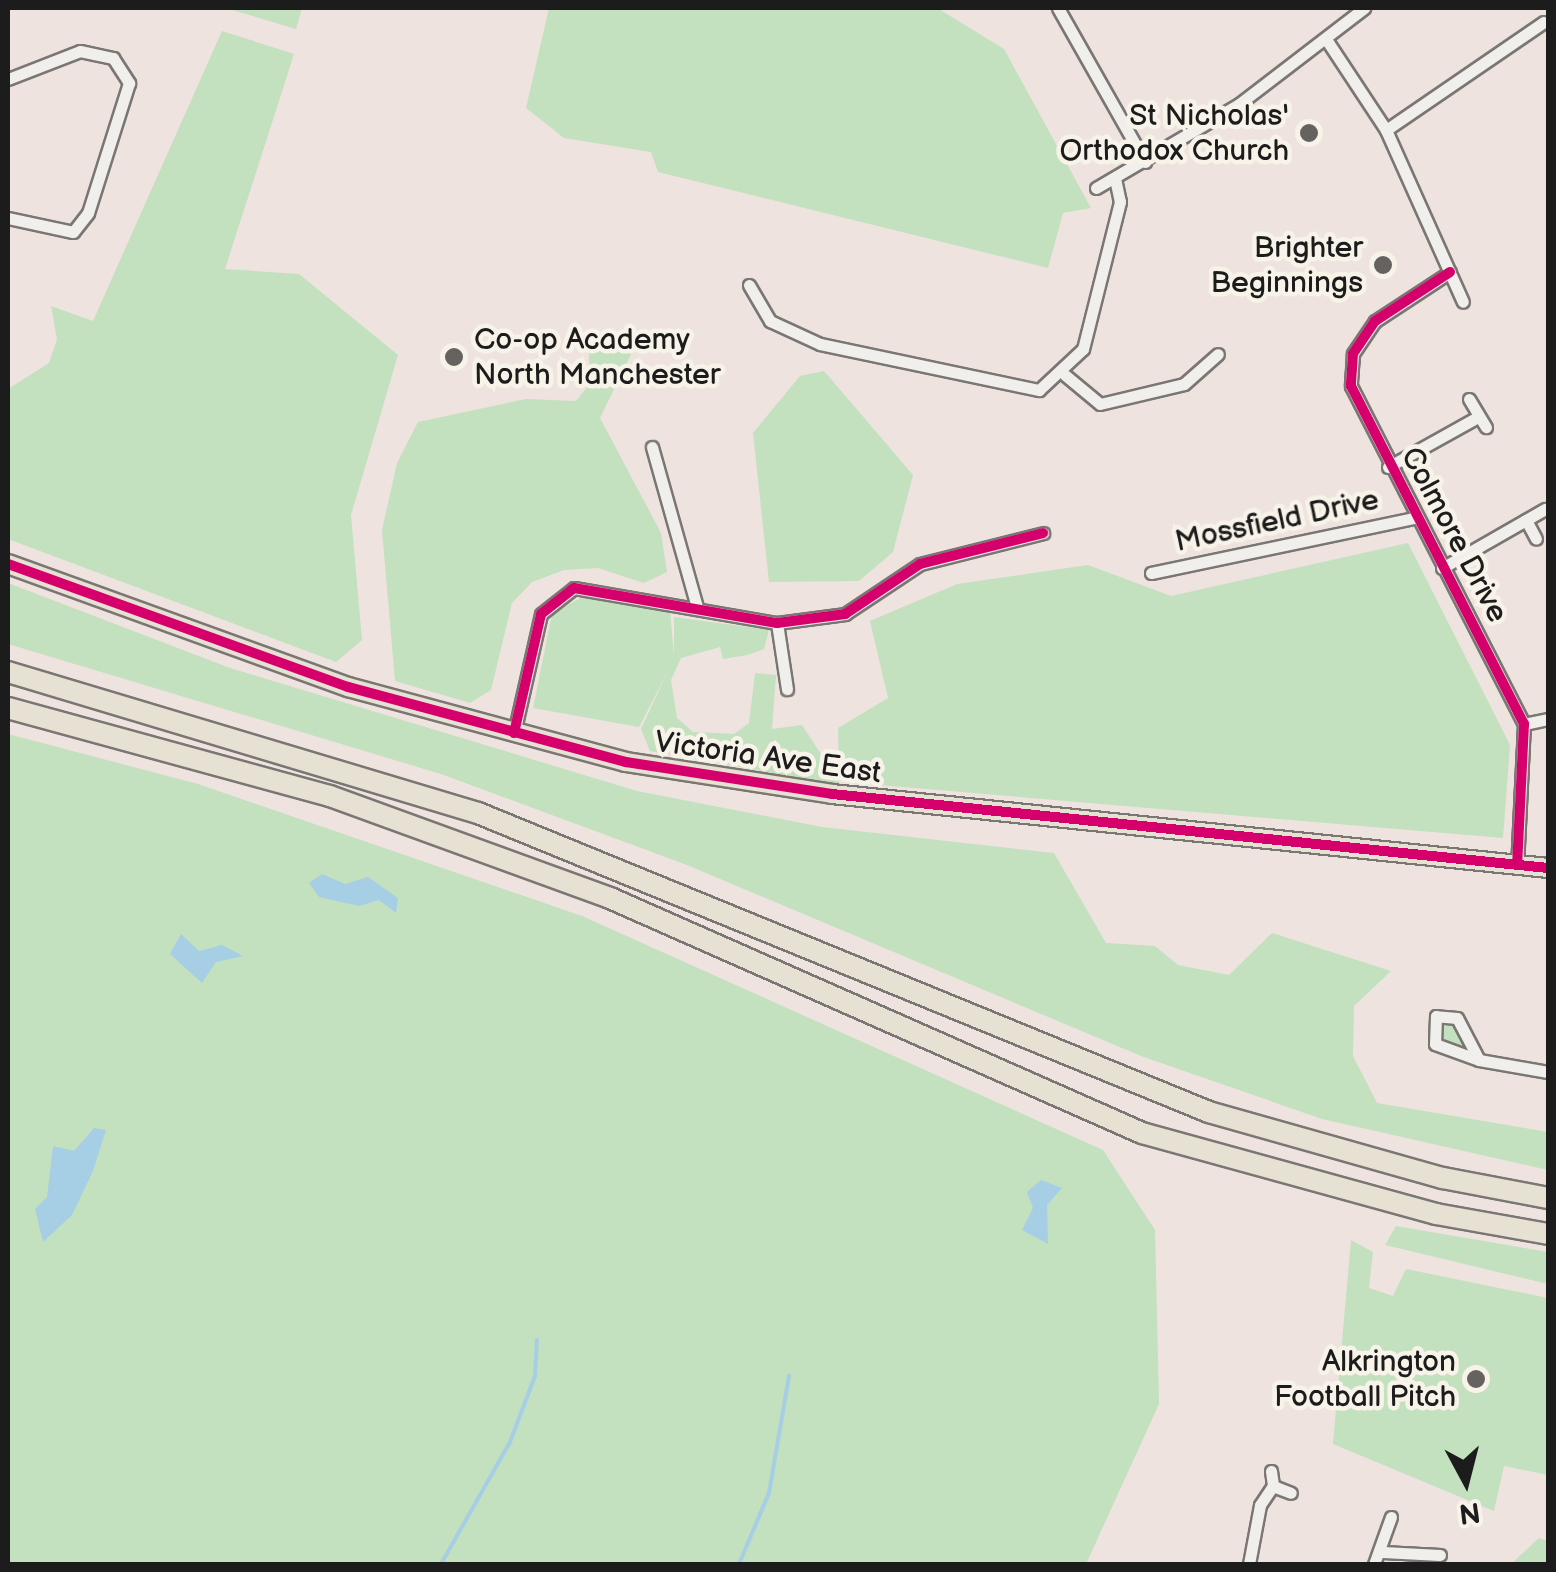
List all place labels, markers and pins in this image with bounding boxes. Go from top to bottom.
place label: St Nicholas' Orthodox Church [1059,98,1289,168]
marker: St Nicholas' Orthodox Church [1298,122,1320,144]
place label: Brighter Beginnings [1210,230,1363,300]
marker: Brighter Beginnings [1372,254,1394,276]
place label: Co-op Academy North Manchester [474,322,721,392]
marker: Co-op Academy North Manchester [443,346,465,368]
place label: Alkrington Football Pitch [1274,1344,1456,1414]
marker: Alkrington Football Pitch [1465,1368,1487,1390]

